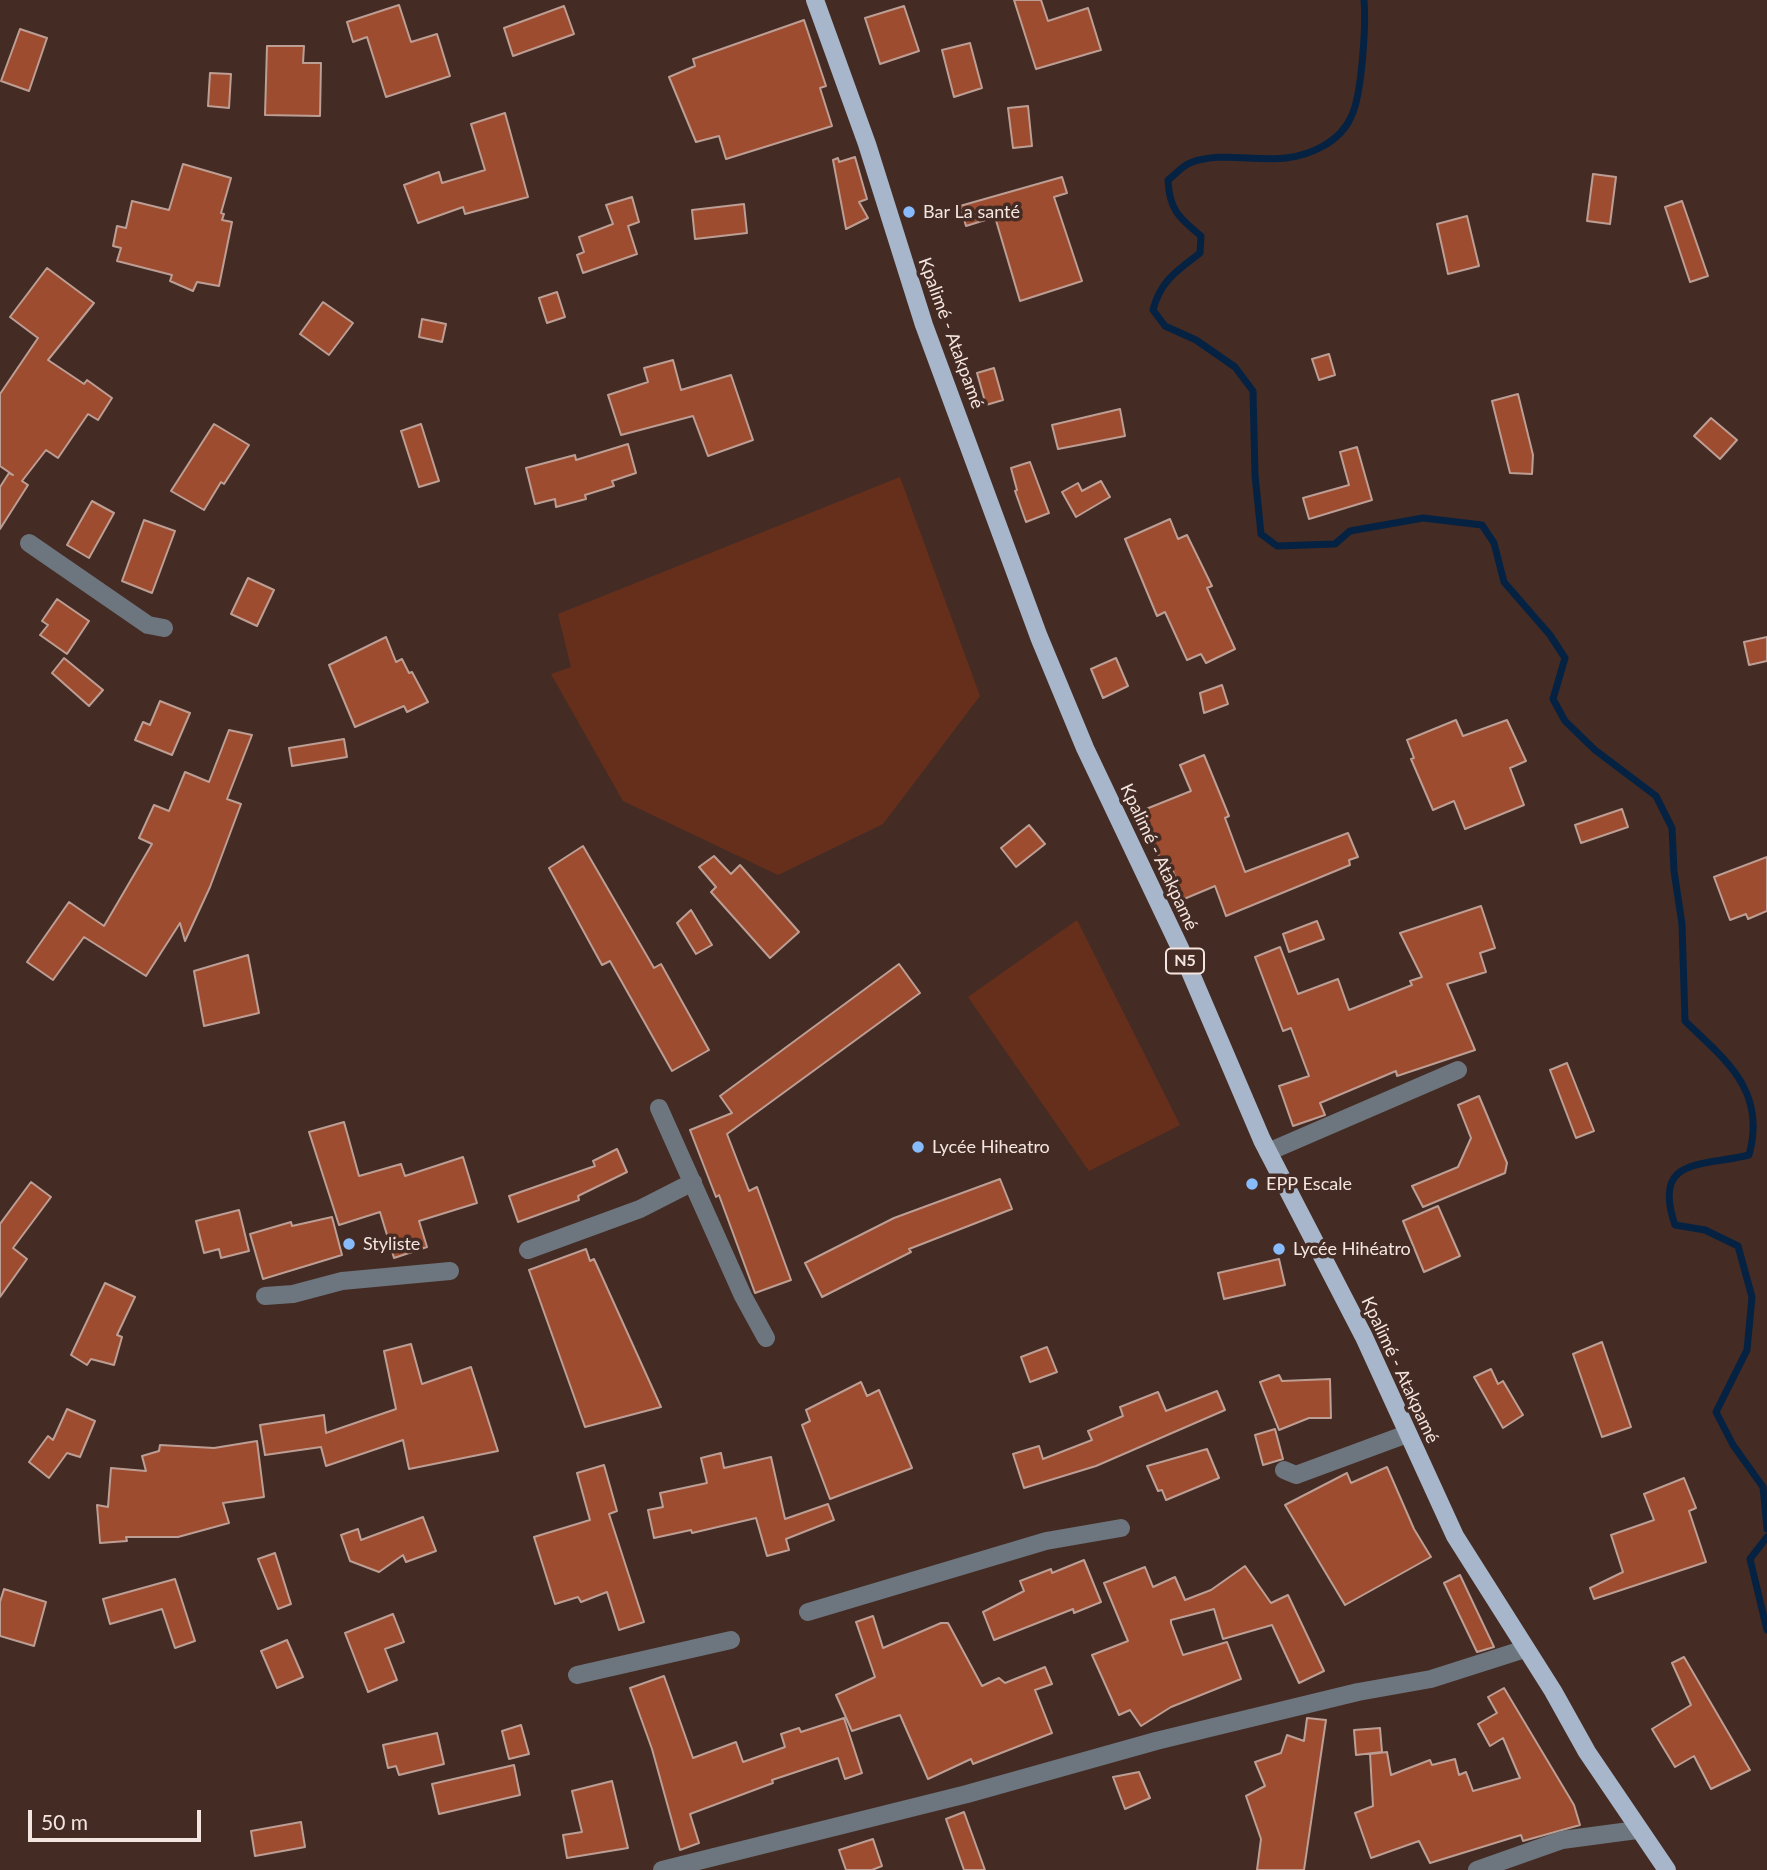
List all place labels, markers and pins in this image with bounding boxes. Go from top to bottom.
place label: Bar La santé [923,201,1020,223]
marker: Bar La santé [901,204,917,220]
place label: Lycée Hiheatro [932,1136,1050,1158]
marker: Lycée Hiheatro [910,1139,926,1155]
place label: EPP Escale [1266,1173,1352,1195]
marker: EPP Escale [1244,1176,1260,1192]
place label: Styliste [363,1233,420,1255]
marker: Styliste [341,1236,357,1252]
place label: Lycée Hihéatro [1293,1238,1411,1260]
marker: Lycée Hihéatro [1271,1241,1287,1257]

